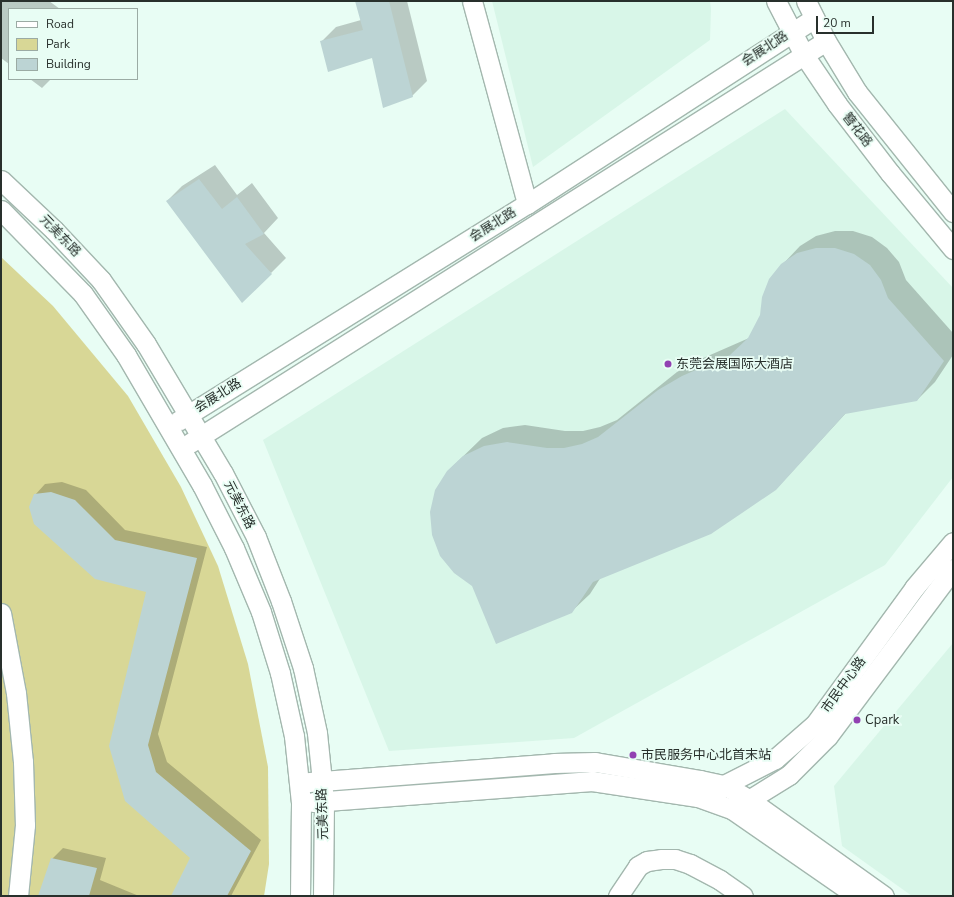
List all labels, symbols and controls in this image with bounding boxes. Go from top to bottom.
legend [8,8,138,80]
scale bar [818,8,876,34]
text: 20 m [823,15,851,31]
text: Road [46,16,74,32]
street label: 会展北路 [739,28,791,70]
text: Park [46,36,70,52]
text: Building [46,56,91,72]
street label: 簪花路 [839,110,875,150]
street label: 会展北路 [467,205,519,245]
street label: 元美东路 [36,212,84,260]
place label: 东莞会展国际大酒店 [676,356,793,372]
marker: 东莞会展国际大酒店 [663,359,673,369]
street label: 会展北路 [192,376,244,416]
street label: 元美东路 [220,478,258,532]
street label: 市民中心路 [819,654,869,716]
place label: Cpark [865,712,899,728]
marker: Cpark [852,715,862,725]
place label: 市民服务中心北首末站 [641,747,771,763]
marker: 市民服务中心北首末站 [628,750,638,760]
street label: 元美东路 [314,788,332,840]

